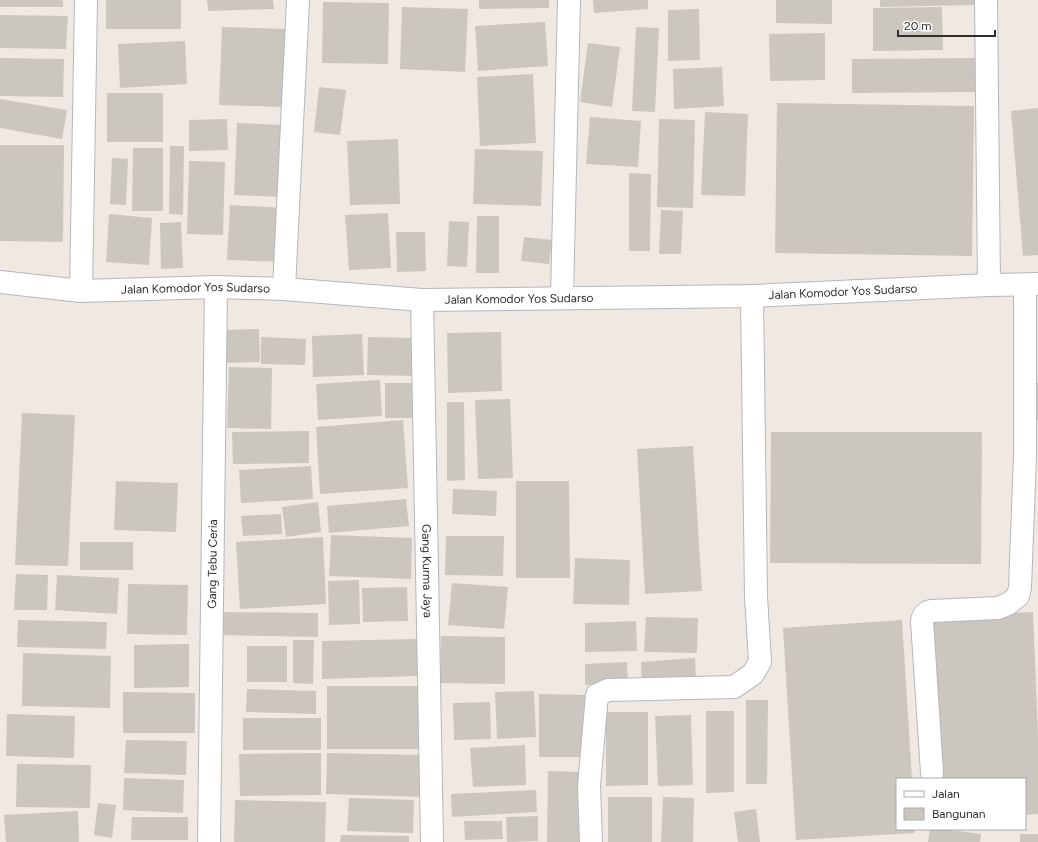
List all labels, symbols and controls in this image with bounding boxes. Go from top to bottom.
scale bar [898,12,995,38]
text: 20 m [904,19,932,33]
street label: Jalan Komodor Yos Sudarso [121,280,270,297]
street label: Jalan Komodor Yos Sudarso [768,281,918,302]
street label: Jalan Komodor Yos Sudarso [444,291,594,307]
street label: Gang Tebu Ceria [205,519,220,609]
street label: Gang Kurma Jaya [419,524,435,618]
legend [896,778,1026,830]
text: Jalan [932,787,960,801]
text: Bangunan [932,807,986,821]

